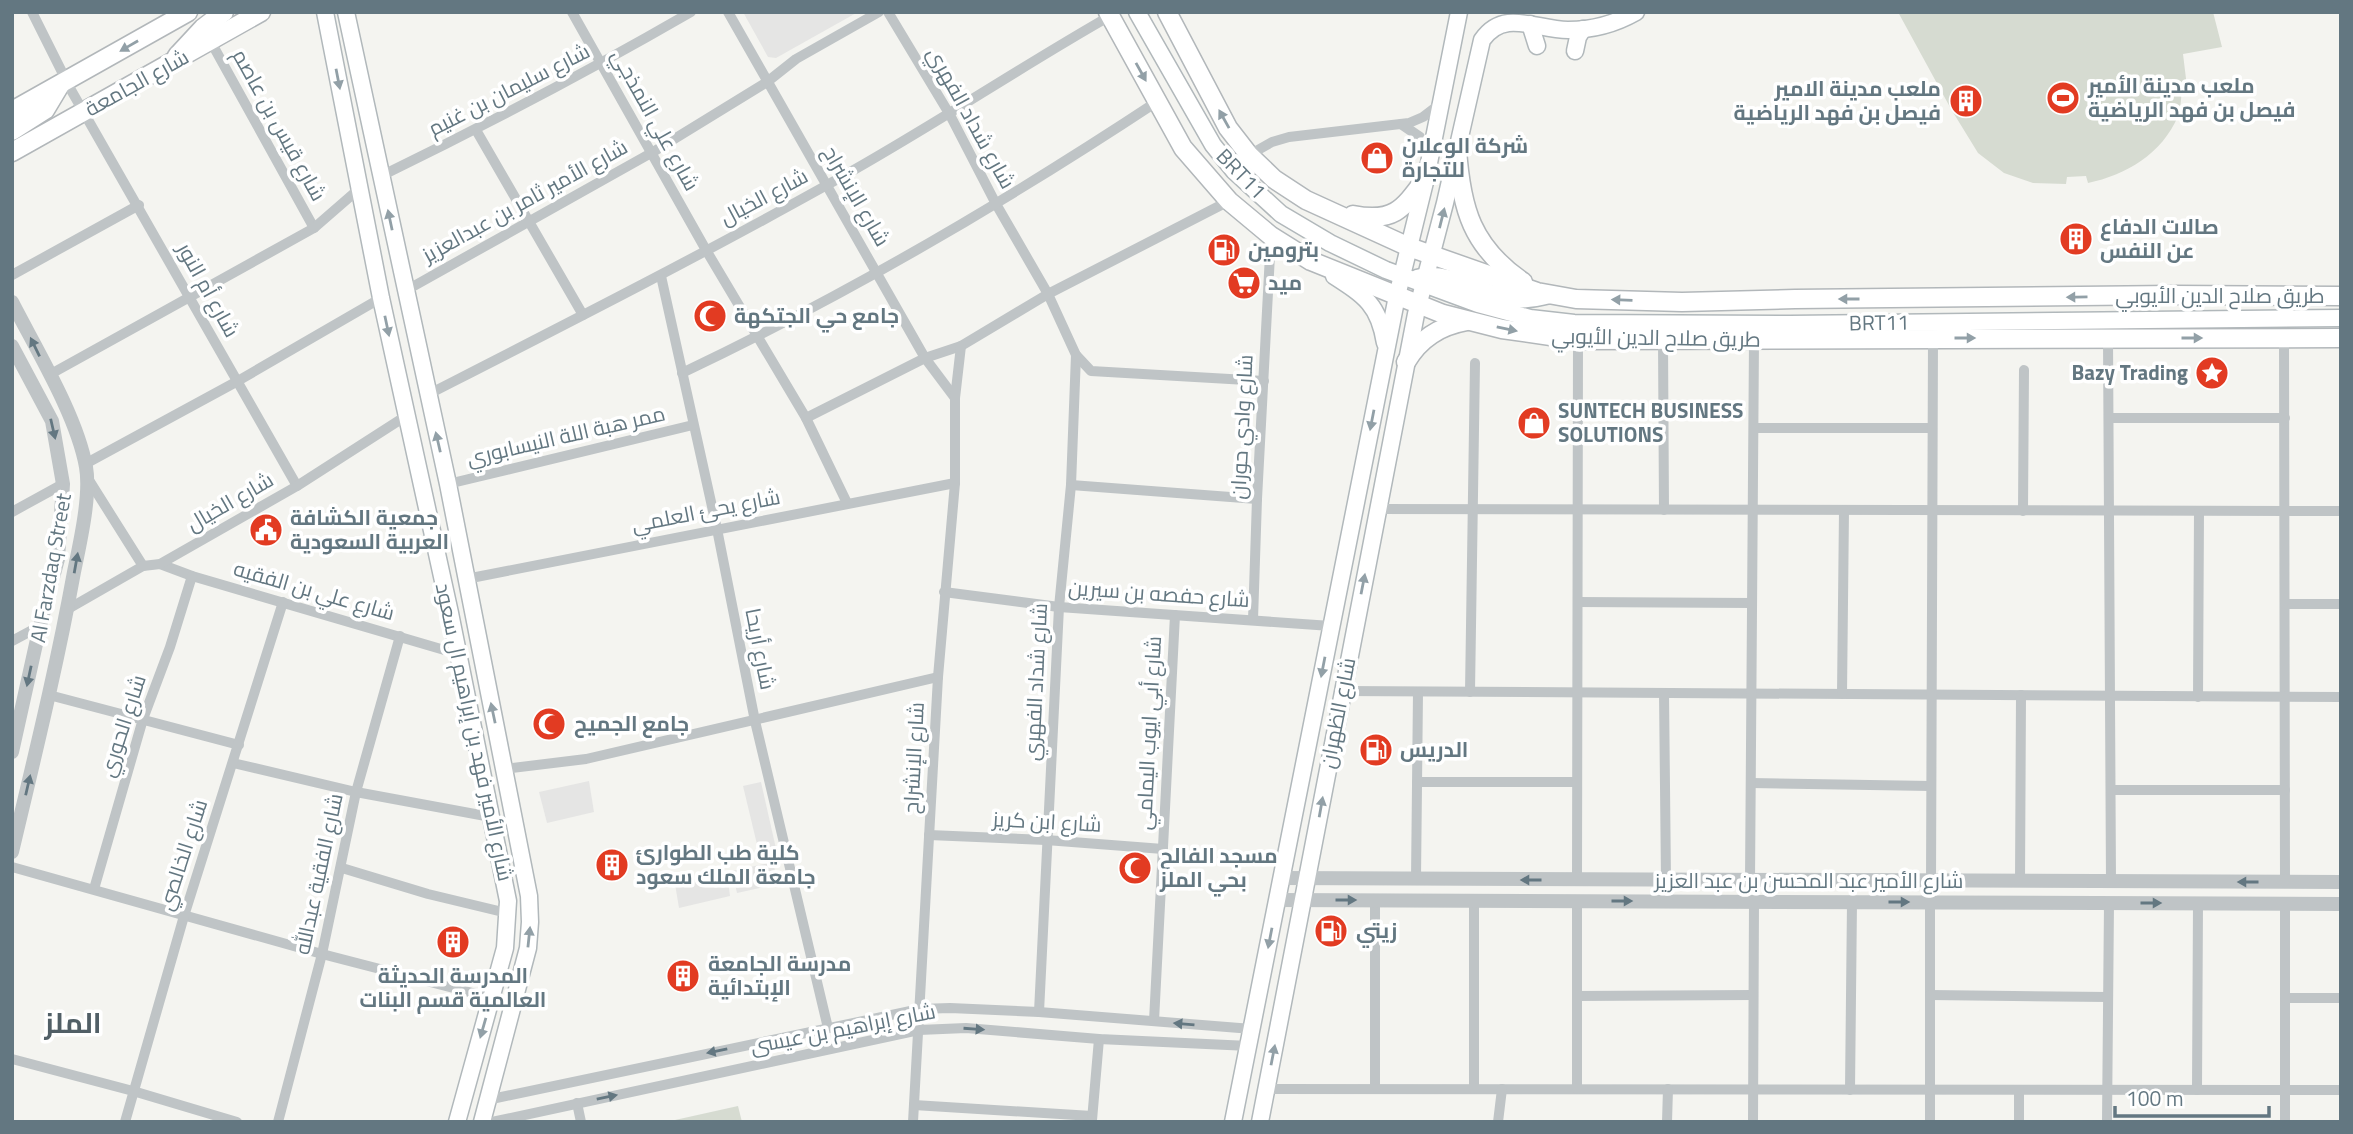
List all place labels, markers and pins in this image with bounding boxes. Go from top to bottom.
place label: ملعب مدينة الأمير فيصل بن فهد الرياضية [2087,69,2295,125]
place label: ملعب مدينة الامير فيصل بن فهد الرياضية [1734,72,1941,128]
sports icon: ملعب مدينة الأمير فيصل بن فهد الرياضية [2044,79,2082,117]
building icon: ملعب مدينة الامير فيصل بن فهد الرياضية [1947,82,1985,120]
place label: شركة الوعلان للتجارة [1402,129,1528,185]
shop icon: شركة الوعلان للتجارة [1358,139,1396,177]
place label: صالات الدفاع عن النفس [2100,210,2219,266]
building icon: صالات الدفاع عن النفس [2057,220,2095,258]
fuel station icon: بترومين [1205,231,1243,269]
place label: بترومين [1248,233,1319,265]
supermarket icon: ميد [1225,264,1263,302]
place label: ميد [1268,266,1302,298]
mosque icon: جامع حي الجتكهة [691,297,729,335]
place label: جامع حي الجتكهة [734,299,899,333]
place icon: Bazy Trading [2193,354,2231,392]
place label: Bazy Trading [2072,356,2188,388]
place label: SUNTECH BUSINESS SOLUTIONS [1558,394,1744,450]
shop icon: SUNTECH BUSINESS SOLUTIONS [1515,404,1553,442]
place label: جمعية الكشافة العربية السعودية [290,501,449,557]
public building icon: جمعية الكشافة العربية السعودية [247,511,285,549]
mosque icon: جامع الجميح [530,705,568,743]
place label: جامع الجميح [574,707,689,739]
fuel station icon: الدريس [1357,731,1395,769]
place label: الدريس [1400,733,1468,765]
place label: كلية طب الطوارئ جامعة الملك سعود [636,836,816,892]
place label: مسجد الفالح بحي الملز [1159,839,1278,897]
building icon: كلية طب الطوارئ جامعة الملك سعود [593,846,631,884]
mosque icon: مسجد الفالح بحي الملز [1116,849,1154,887]
fuel station icon: زيتي [1312,912,1350,950]
place label: زيتي [1356,914,1397,948]
building icon: المدرسة الحديثة العالمية قسم البنات [434,923,472,961]
place label: مدرسة الجامعة الإبتدائية [708,947,851,1003]
building icon: مدرسة الجامعة الإبتدائية [664,957,702,995]
place label: المدرسة الحديثة العالمية قسم البنات [360,959,546,1015]

